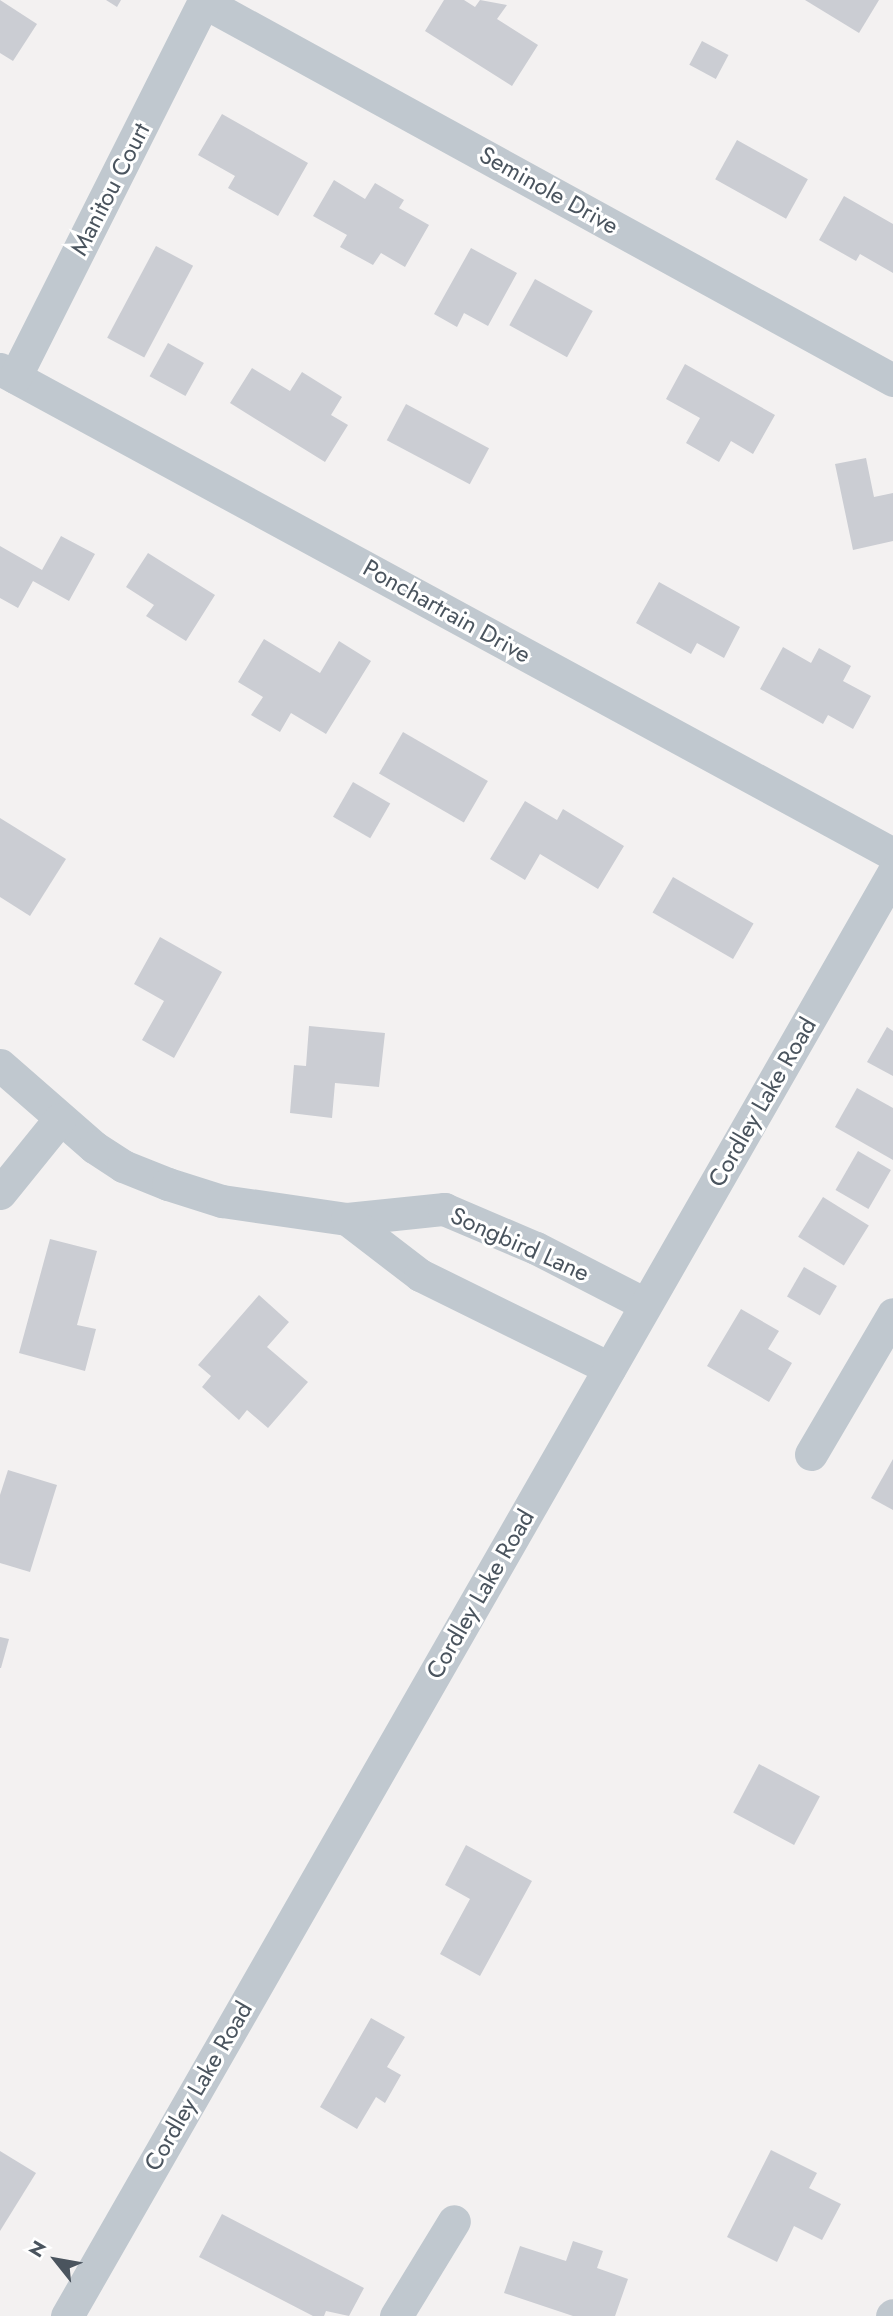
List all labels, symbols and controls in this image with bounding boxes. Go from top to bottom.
street label: Manitou Court [64,118,156,260]
street label: Seminole Drive [474,140,624,240]
street label: Ponchartrain Drive [358,553,536,669]
street label: Cordley Lake Road [702,1012,822,1192]
street label: Songbird Lane [446,1201,594,1287]
street label: Cordley Lake Road [420,1504,540,1684]
street label: Cordley Lake Road [138,1996,258,2176]
north arrow [21,2225,91,2295]
text: N [22,2236,53,2262]

